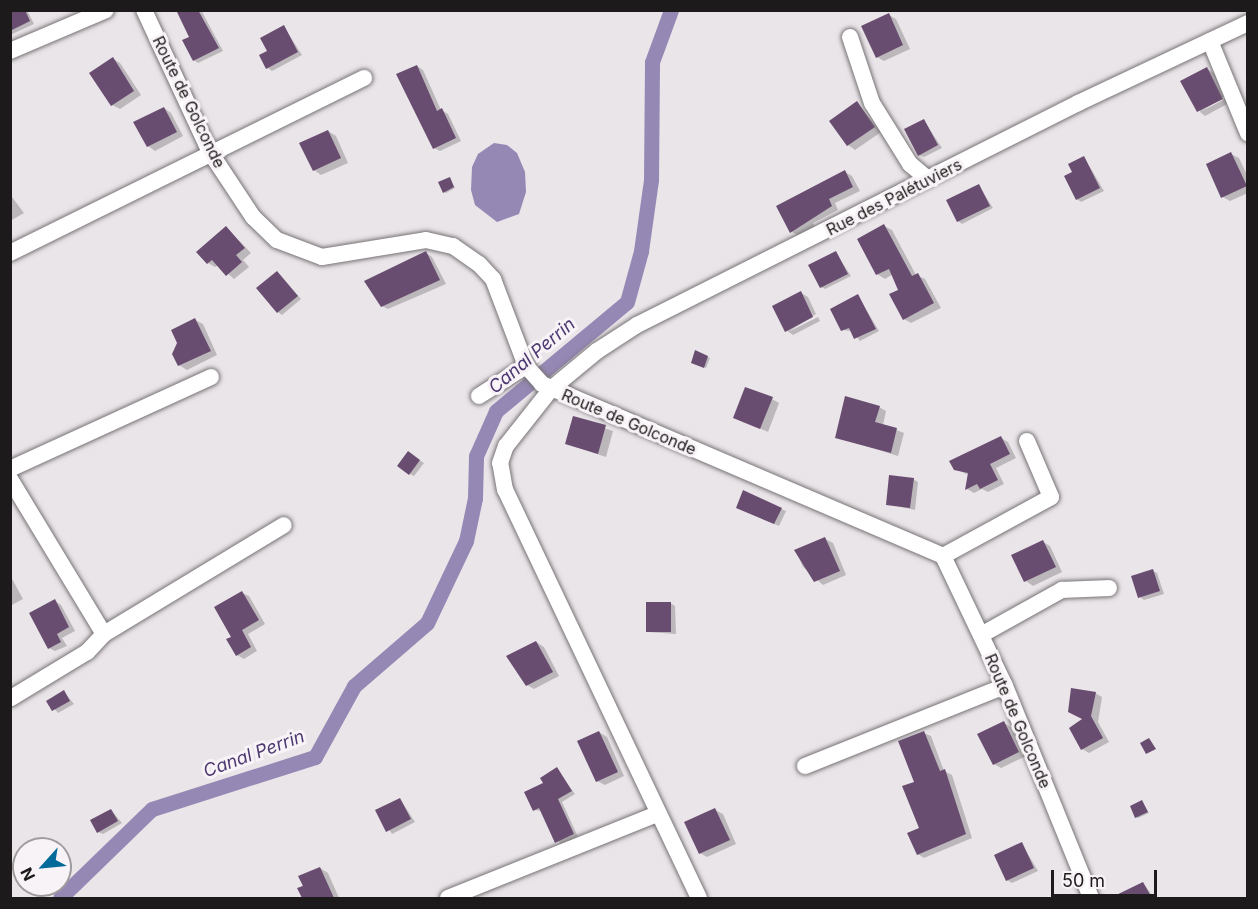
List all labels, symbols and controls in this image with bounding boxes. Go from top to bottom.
street label: Route de Golconde [149,33,229,171]
street label: Rue des Palétuviers [823,155,965,239]
water label: Canal Perrin [484,314,580,398]
street label: Route de Golconde [559,385,699,459]
street label: Route de Golconde [981,651,1055,791]
water label: Canal Perrin [200,726,308,782]
north arrow [12,837,72,897]
scale bar [1054,858,1160,896]
text: N [16,864,39,884]
text: 50 m [1062,870,1105,891]

